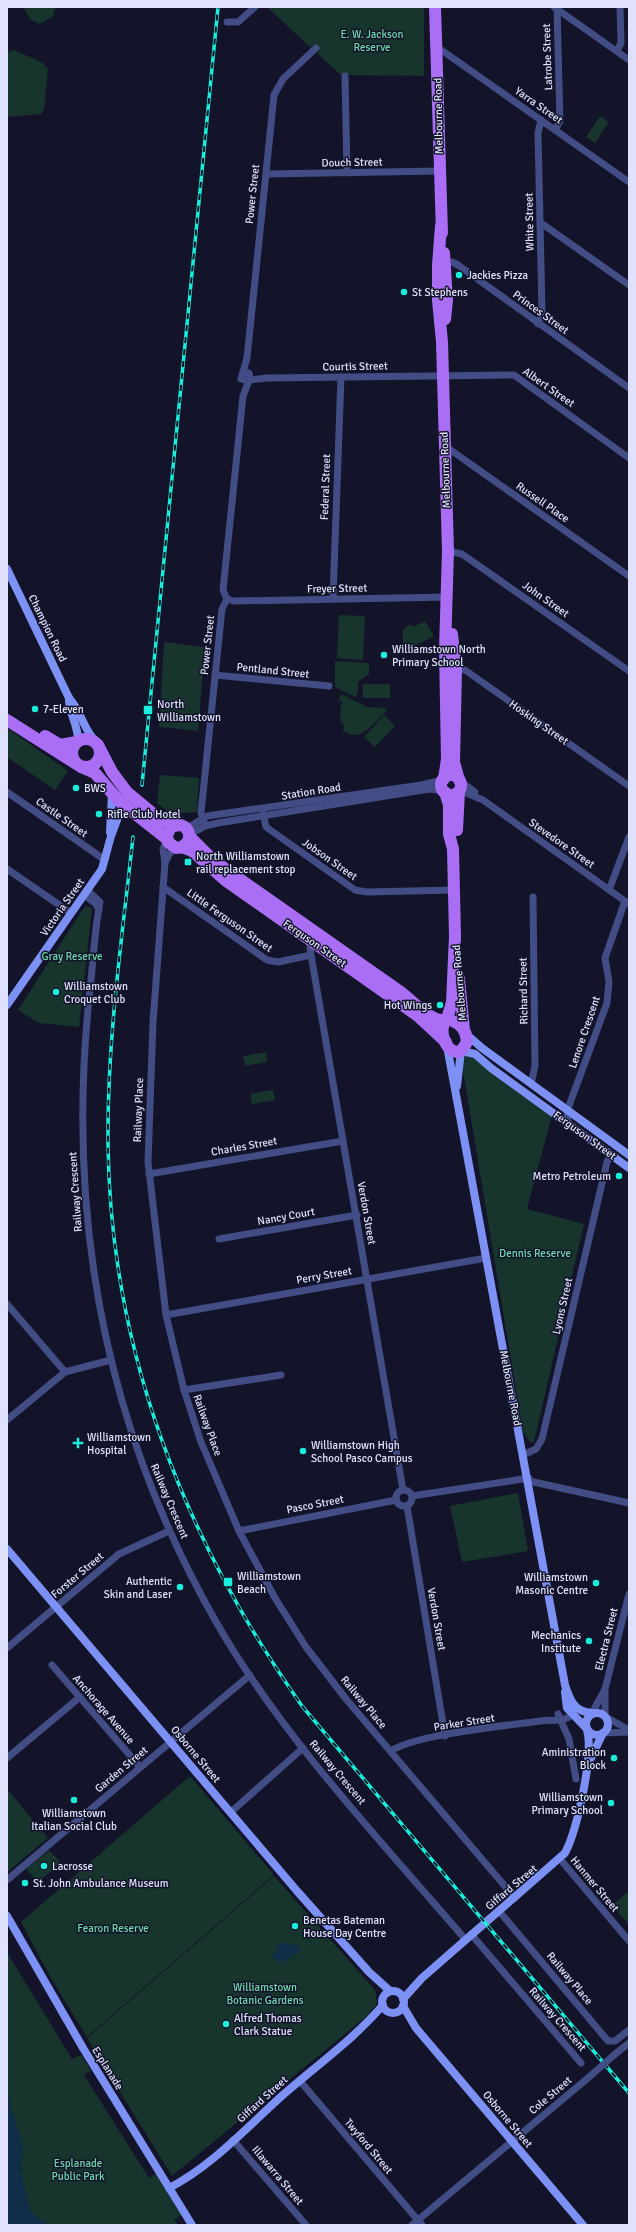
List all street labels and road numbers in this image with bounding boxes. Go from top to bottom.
street label: Latrobe Street [540,23,555,91]
street label: Melbourne Road [431,77,446,154]
street label: Yarra Street [512,84,565,127]
street label: Douch Street [321,155,383,170]
street label: Power Street [243,163,262,225]
street label: White Street [522,192,537,251]
street label: Princes Street [510,288,571,337]
street label: Courtis Street [322,359,388,374]
street label: Albert Street [520,365,577,410]
street label: Melbourne Road [438,431,453,509]
street label: Federal Street [318,454,333,520]
street label: Russell Place [514,479,572,525]
street label: John Street [520,579,572,620]
street label: Freyer Street [307,581,367,596]
street label: Champion Road [26,592,70,664]
street label: Power Street [198,614,217,676]
street label: Pentland Street [236,660,310,681]
street label: Hosking Street [507,697,571,748]
street label: Station Road [280,780,342,803]
street label: Castle Street [33,795,90,840]
street label: Stevedore Street [526,816,597,871]
street label: Jobson Street [300,836,360,883]
street label: Victoria Street [38,876,87,939]
street label: Little Ferguson Street [184,886,275,955]
street label: Ferguson Street [281,917,349,970]
street label: Melbourne Road [450,944,469,1022]
street label: Richard Street [516,957,531,1025]
street label: Lenore Crescent [566,994,603,1070]
street label: Railway Place [131,1077,146,1143]
street label: Ferguson Street [551,1108,619,1163]
street label: Charles Street [210,1134,278,1159]
street label: Railway Crescent [66,1151,85,1233]
street label: Verdon Street [355,1181,378,1246]
street label: Nancy Court [256,1205,316,1228]
street label: Perry Street [295,1264,353,1287]
street label: Lyons Street [550,1276,575,1336]
street label: Melbourne Road [497,1349,524,1427]
street label: Railway Place [190,1393,225,1458]
street label: Railway Crescent [148,1462,191,1541]
street label: Pasco Street [285,1493,345,1516]
street label: Forster Street [48,1550,106,1601]
street label: Verdon Street [425,1587,448,1652]
street label: Electra Street [592,1606,621,1672]
street label: Anchorage Avenue [70,1672,137,1747]
street label: Railway Place [338,1673,389,1731]
street label: Parker Street [433,1711,496,1734]
street label: Osborne Street [168,1723,223,1786]
street label: Railway Crescent [307,1737,369,1807]
street label: Garden Street [92,1743,151,1795]
street label: Hanmer Street [568,1854,622,1915]
street label: Giffard Street [483,1862,540,1913]
street label: Railway Place [544,1949,595,2007]
street label: Railway Crescent [526,1985,589,2054]
street label: Esplanade [89,2044,126,2092]
street label: Giffard Street [234,2073,290,2125]
street label: Cole Street [526,2074,575,2117]
street label: Osborne Street [480,2088,535,2151]
street label: Twyford Street [342,2116,396,2177]
street label: Illawarra Street [249,2143,306,2208]

